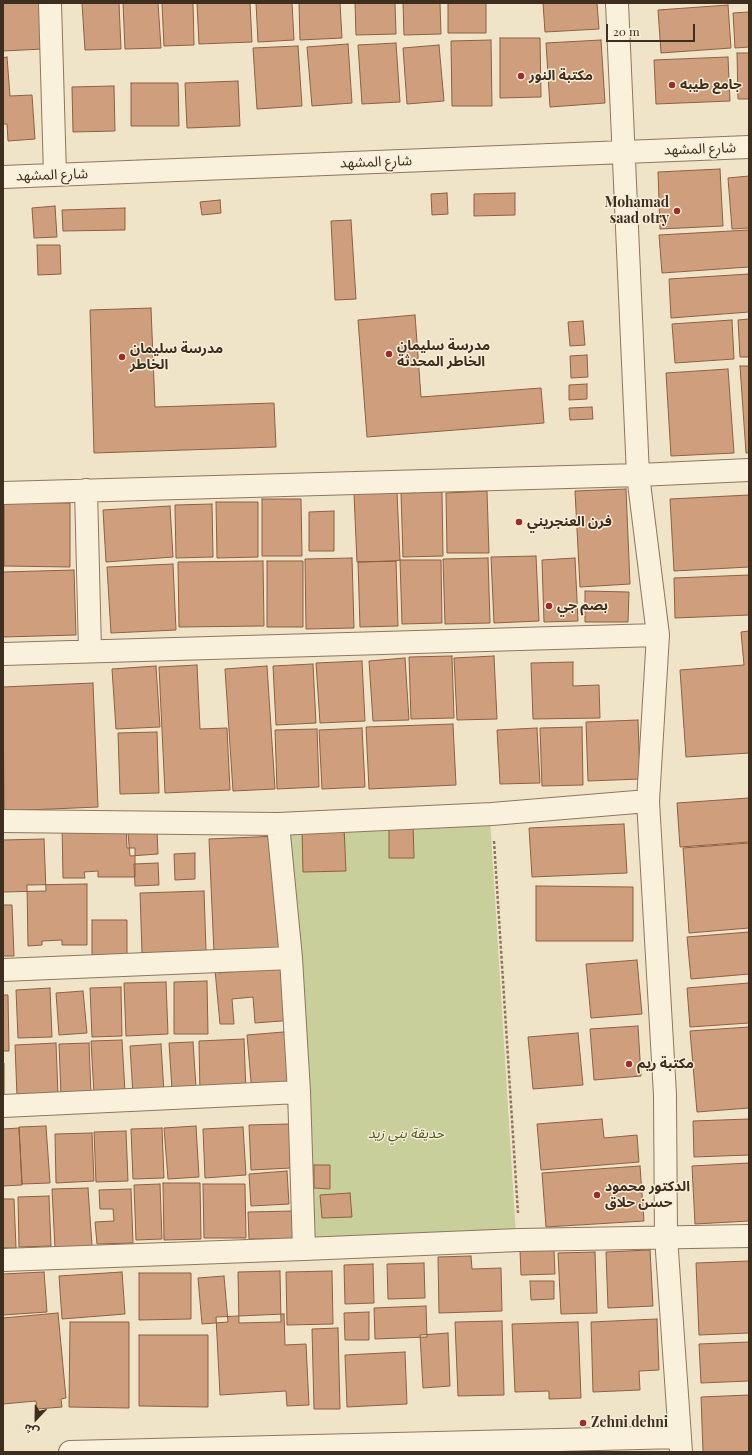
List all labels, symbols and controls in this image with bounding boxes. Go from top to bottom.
scale bar [608,16,697,42]
text: 20 m [613,23,640,39]
place label: مكتبة النور [529,68,593,84]
marker: مكتبة النور [516,71,526,81]
place label: جامع طيبه [680,77,742,93]
marker: جامع طيبه [667,80,677,90]
street label: شارع المشهد [664,139,736,159]
street label: شارع المشهد [340,152,412,172]
street label: شارع المشهد [16,165,88,185]
place label: Mohamad saad otry [604,195,669,228]
marker: Mohamad saad otry [672,206,682,216]
place label: مدرسة سليمان الخاطر المحدثة [397,338,490,370]
place label: مدرسة سليمان الخاطر [130,341,223,374]
marker: مدرسة سليمان الخاطر المحدثة [384,349,394,359]
marker: مدرسة سليمان الخاطر [117,352,127,362]
place label: فرن العنجريني [527,514,612,530]
marker: فرن العنجريني [514,517,524,527]
place label: بصم جي [557,598,608,614]
marker: بصم جي [544,601,554,611]
place label: مكتبة ريم [637,1056,694,1072]
marker: مكتبة ريم [624,1059,634,1069]
park label: حديقة بني زيد [368,1126,444,1142]
place label: الدكتور محمود حسن حلاق [605,1179,690,1212]
marker: الدكتور محمود حسن حلاق [592,1190,602,1200]
north arrow [16,1399,56,1439]
place label: Zehni dehni [591,1415,668,1431]
marker: Zehni dehni [578,1418,588,1428]
text: ش [22,1421,41,1440]

